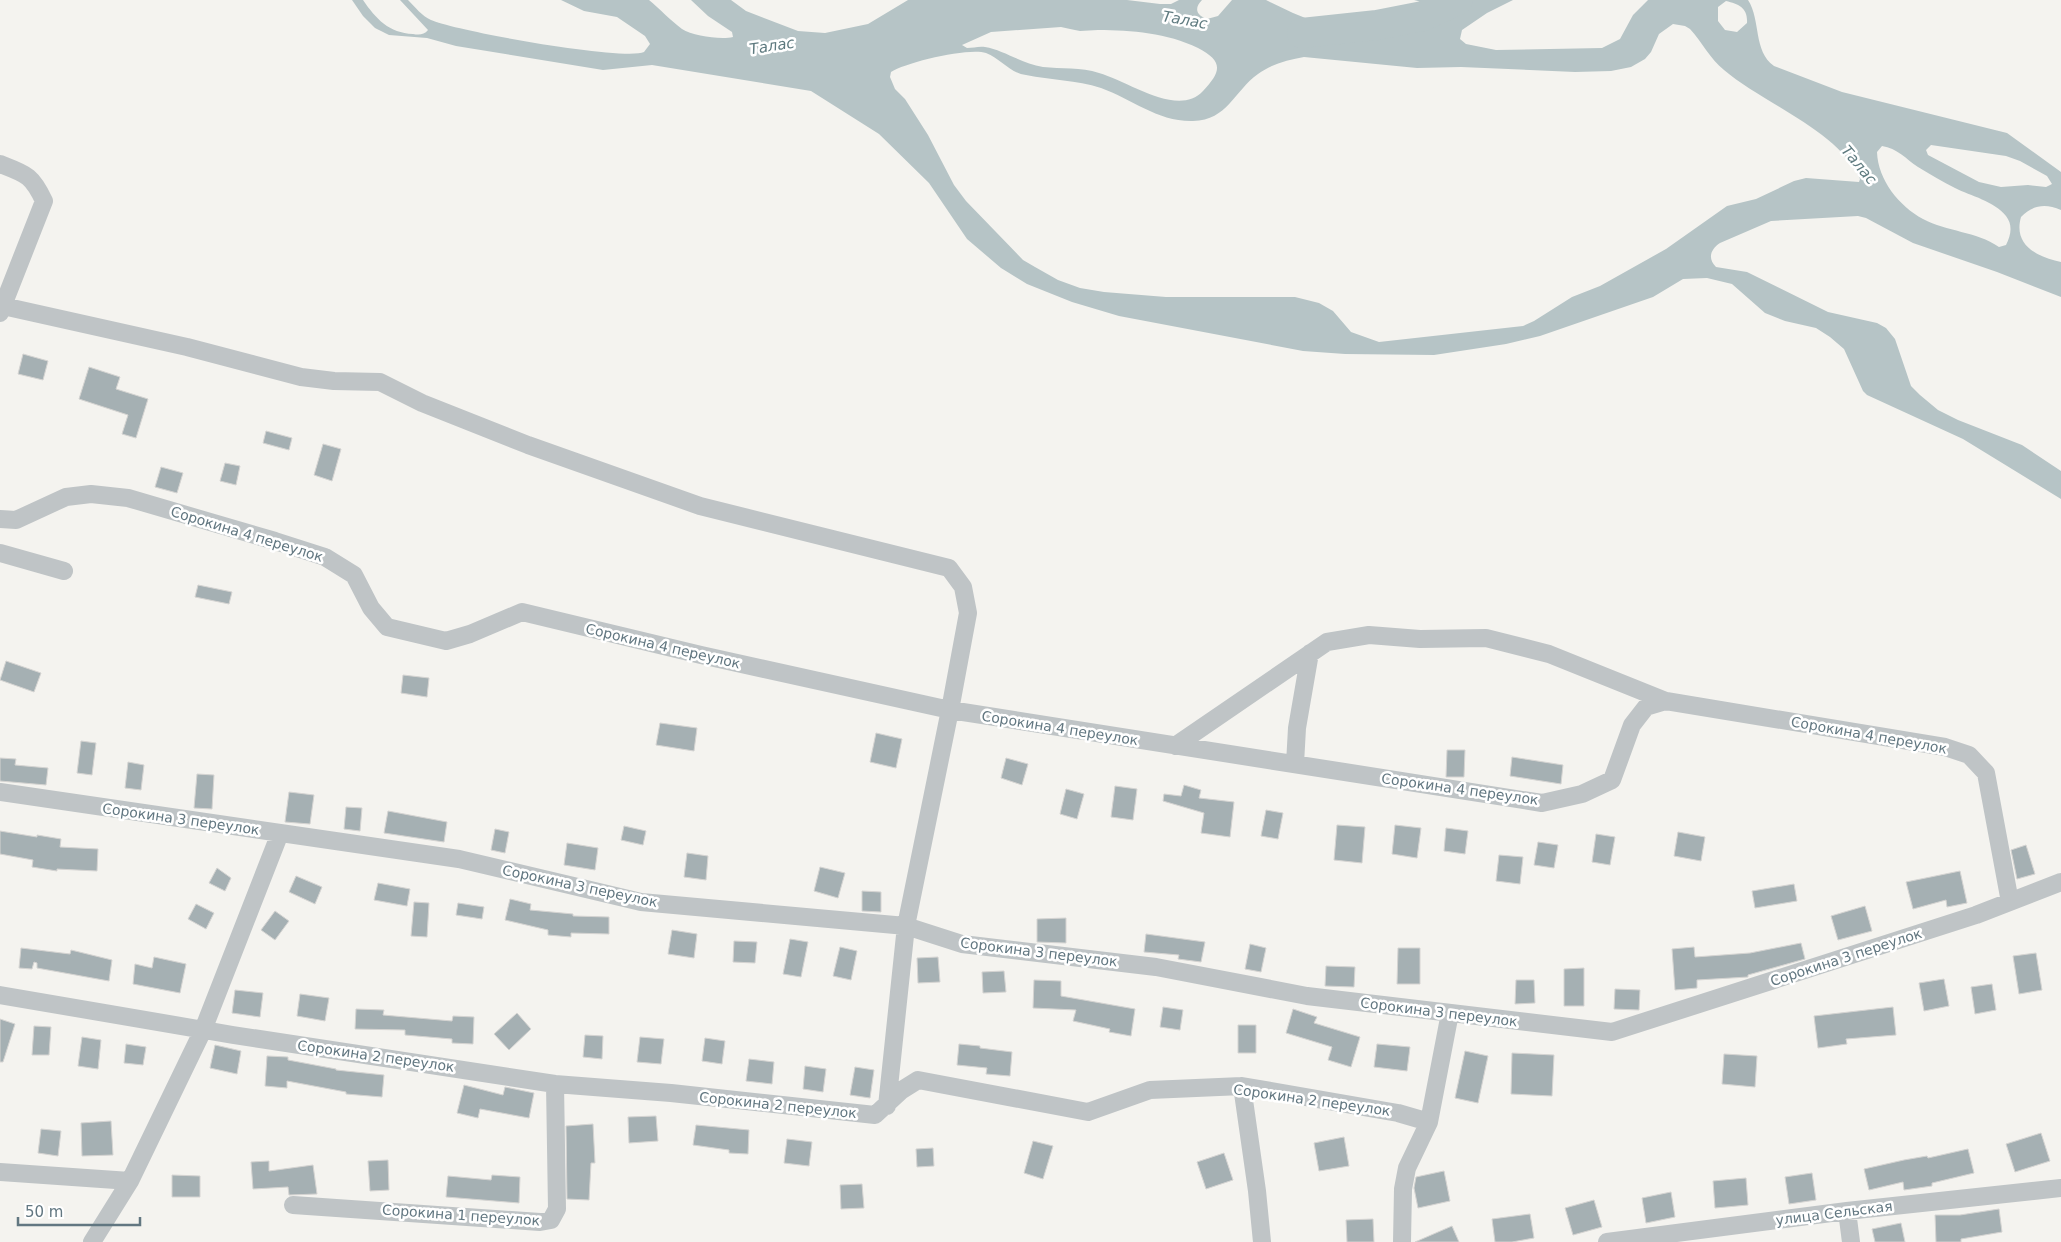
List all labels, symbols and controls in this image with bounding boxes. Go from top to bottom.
water label: Талас [1161,7,1210,33]
water label: Талас [748,33,797,58]
water label: Талас [1838,142,1881,189]
street label: Сорокина 4 переулок [169,503,325,565]
street label: Сорокина 4 переулок [584,620,742,672]
street label: Сорокина 4 переулок [981,708,1139,748]
street label: Сорокина 4 переулок [1790,713,1948,757]
street label: Сорокина 4 переулок [1380,770,1540,808]
street label: Сорокина 3 переулок [101,800,261,838]
street label: Сорокина 3 переулок [501,862,659,910]
street label: Сорокина 3 переулок [1768,925,1924,989]
street label: Сорокина 3 переулок [959,934,1119,970]
street label: Сорокина 3 переулок [1359,994,1519,1030]
street label: Сорокина 2 переулок [296,1037,456,1075]
street label: Сорокина 2 переулок [1232,1081,1392,1119]
street label: Сорокина 2 переулок [698,1089,858,1121]
scale bar [18,1194,140,1226]
street label: улица Сельская [1775,1198,1893,1228]
street label: Сорокина 1 переулок [381,1201,541,1229]
text: 50 m [25,1203,63,1221]

